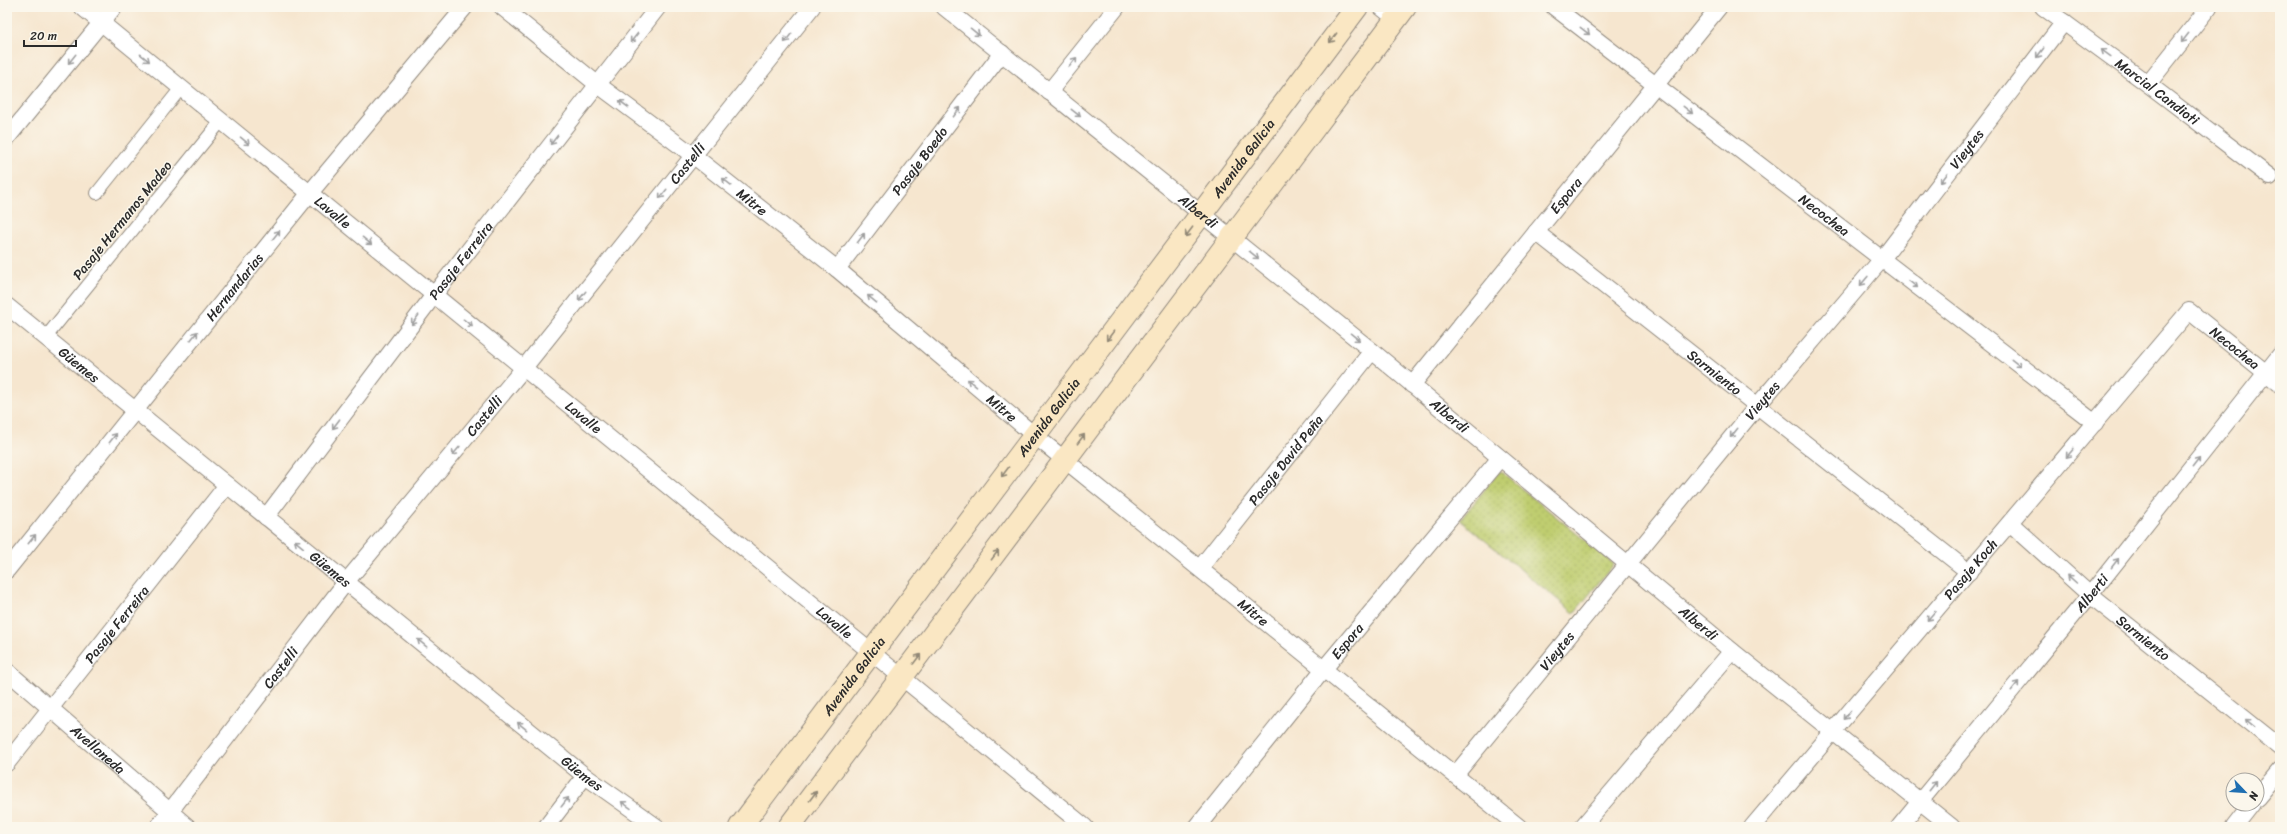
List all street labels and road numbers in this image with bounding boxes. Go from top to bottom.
street label: Marcial Candioti [2109,51,2206,133]
street label: Avenida Galicia [1205,113,1282,204]
street label: Pasaje Boedo [885,121,955,201]
street label: Vieytes [1943,124,1991,175]
street label: Castelli [663,136,713,190]
street label: Pasaje Hermanos Madeo [66,155,179,286]
street label: Espora [1543,171,1590,220]
street label: Mitre [730,182,773,223]
street label: Alberdi [1172,187,1224,236]
street label: Necochea [1793,187,1855,243]
street label: Lavalle [308,190,357,236]
street label: Pasaje Ferreira [422,216,500,306]
street label: Hernandarias [199,247,270,327]
street label: Necochea [2204,320,2265,376]
street label: Güemes [52,340,106,390]
street label: Sarmiento [1681,343,1747,402]
street label: Avenida Galicia [1010,372,1087,463]
street label: Vieytes [1738,375,1787,426]
street label: Mitre [980,388,1023,429]
street label: Castelli [460,389,510,442]
street label: Alberdi [1423,391,1475,441]
street label: Lavalle [559,395,608,441]
street label: Pasaje David Peña [1242,409,1330,511]
street label: Pasaje Koch [1937,533,2004,606]
street label: Güemes [304,545,357,595]
street label: Alberti [2068,568,2116,619]
street label: Pasaje Ferreira [78,580,156,669]
street label: Mitre [1232,592,1274,633]
street label: Alberdi [1672,599,1724,648]
street label: Lavalle [810,600,858,646]
street label: Sarmiento [2110,608,2176,668]
street label: Espora [1325,617,1371,665]
street label: Vieytes [1533,626,1581,677]
street label: Avenida Galicia [815,631,892,722]
street label: Castelli [256,641,306,694]
street label: Avellaneda [63,718,131,781]
street label: Güemes [555,749,609,798]

